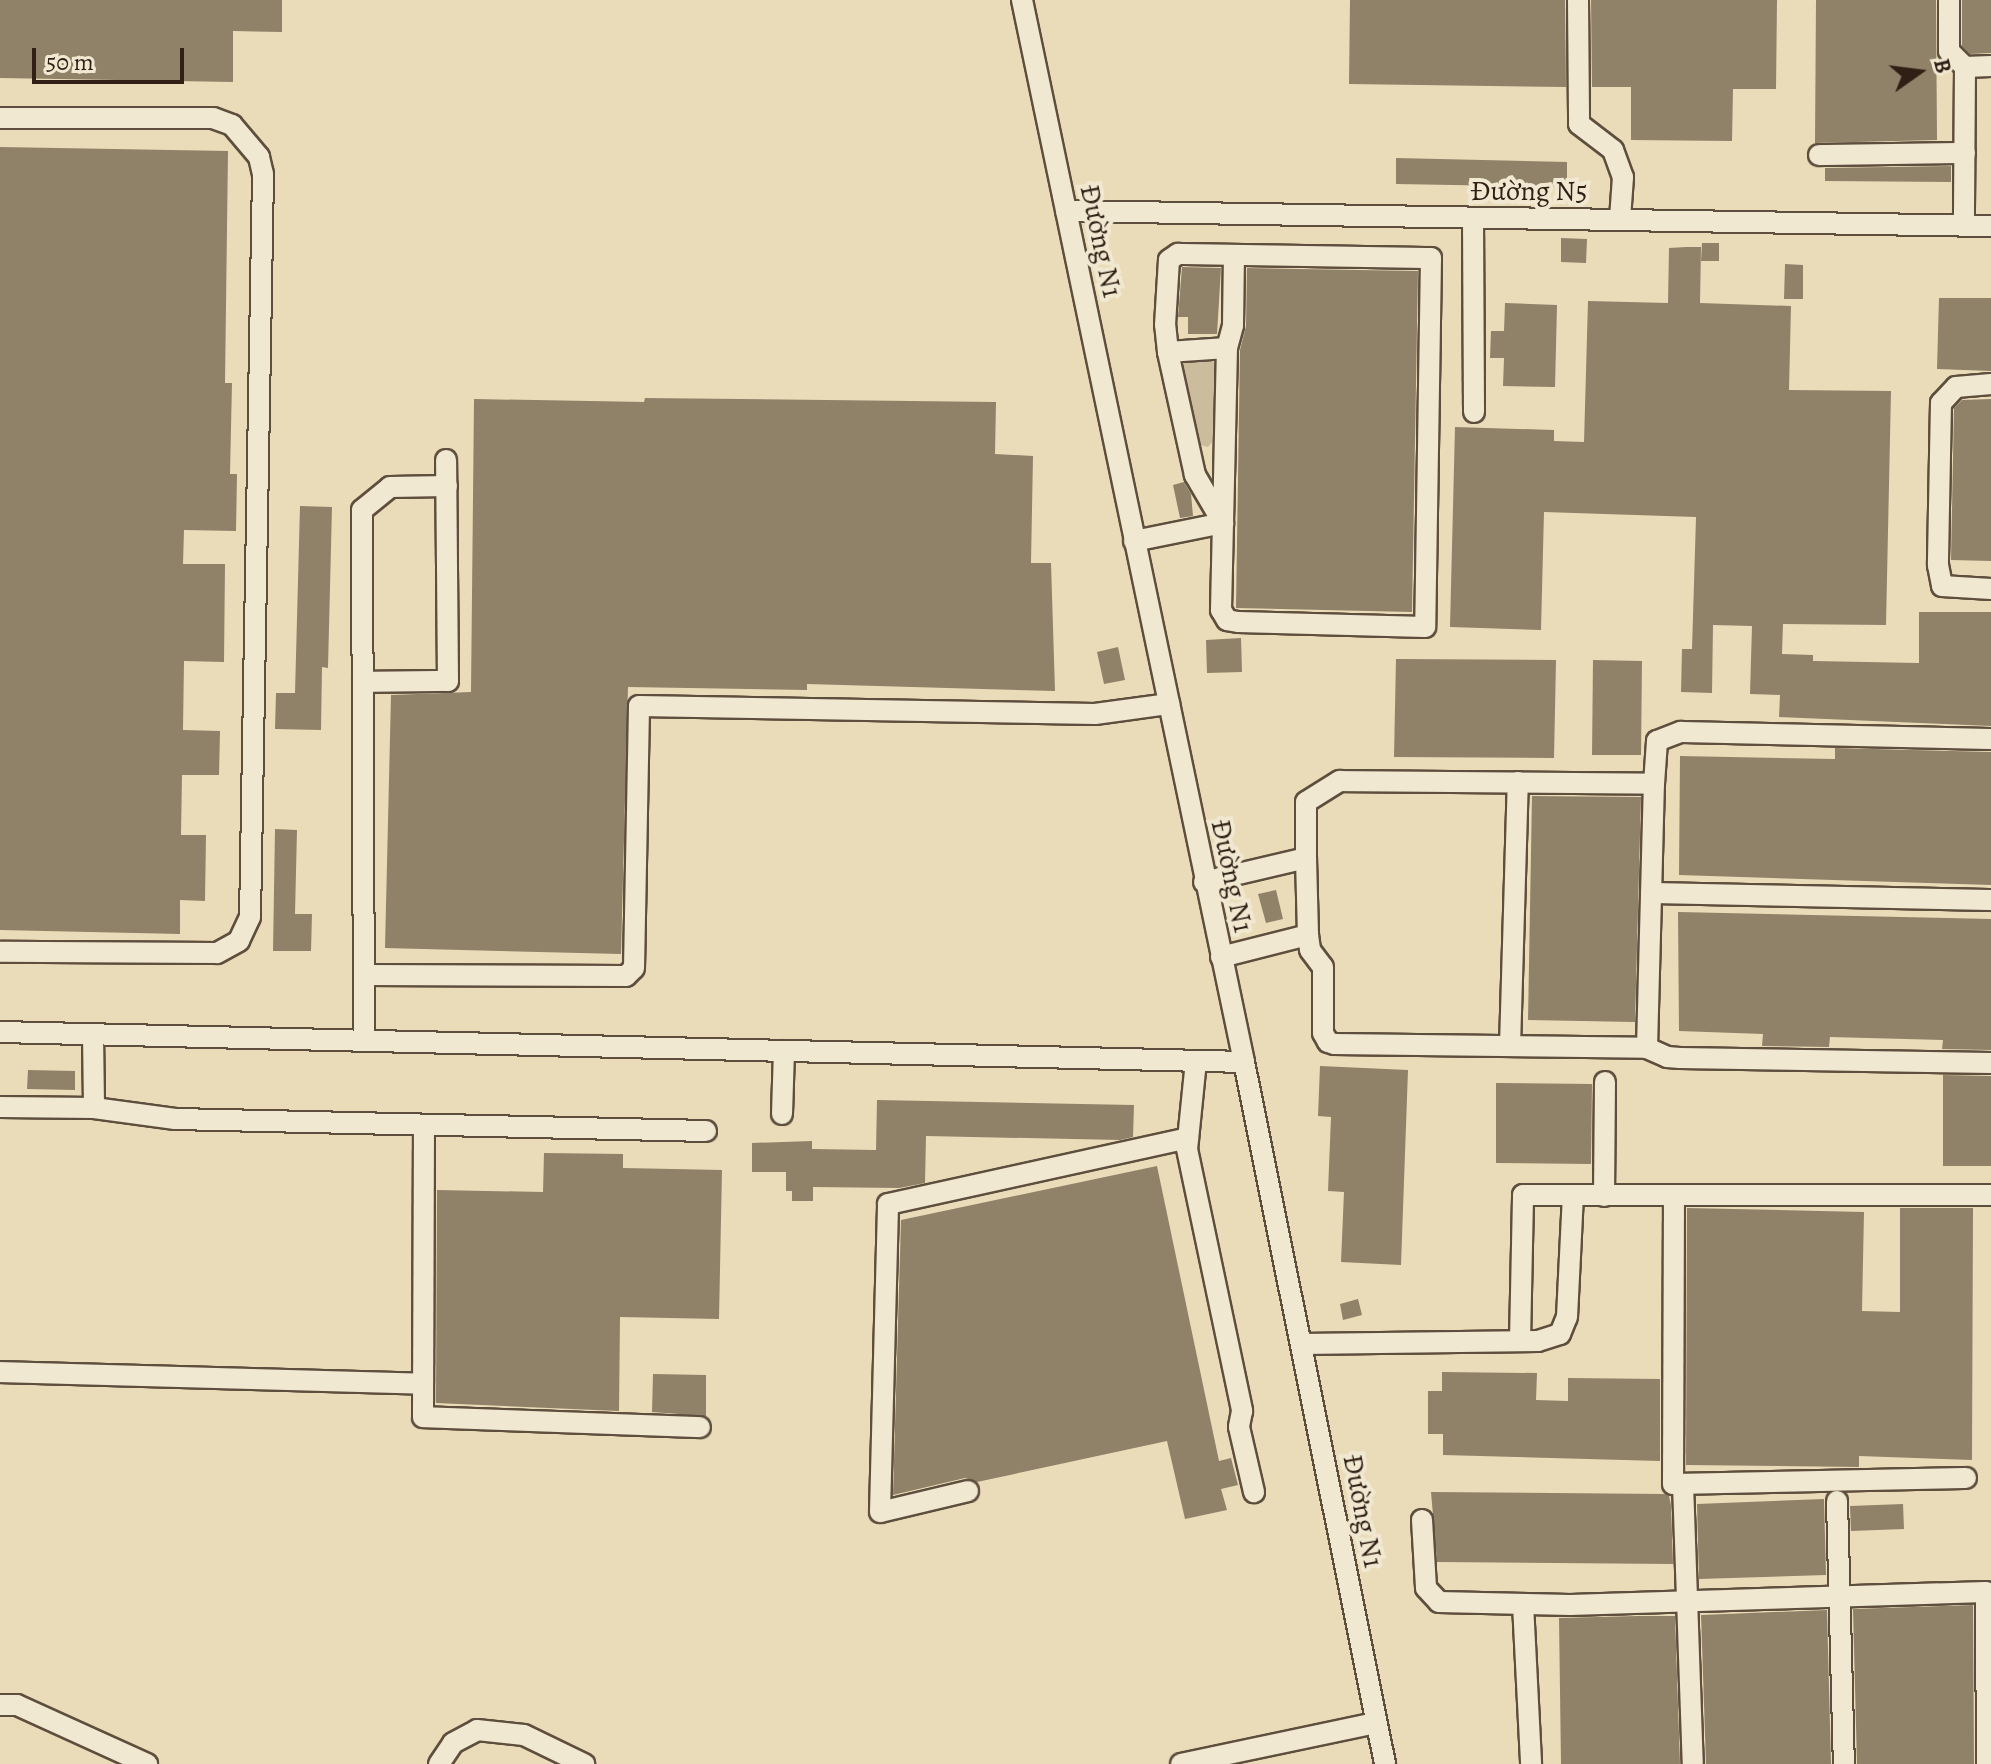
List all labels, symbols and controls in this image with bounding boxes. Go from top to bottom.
scale bar [36,32,188,82]
north arrow [1879,32,1959,112]
text: 50 m [46,46,94,78]
text: B [1926,56,1959,77]
street label: Đường N5 [1471,174,1587,208]
street label: Đường N1 [1073,181,1129,301]
street label: Đường N1 [1204,816,1260,936]
street label: Đường N1 [1336,1452,1390,1570]

